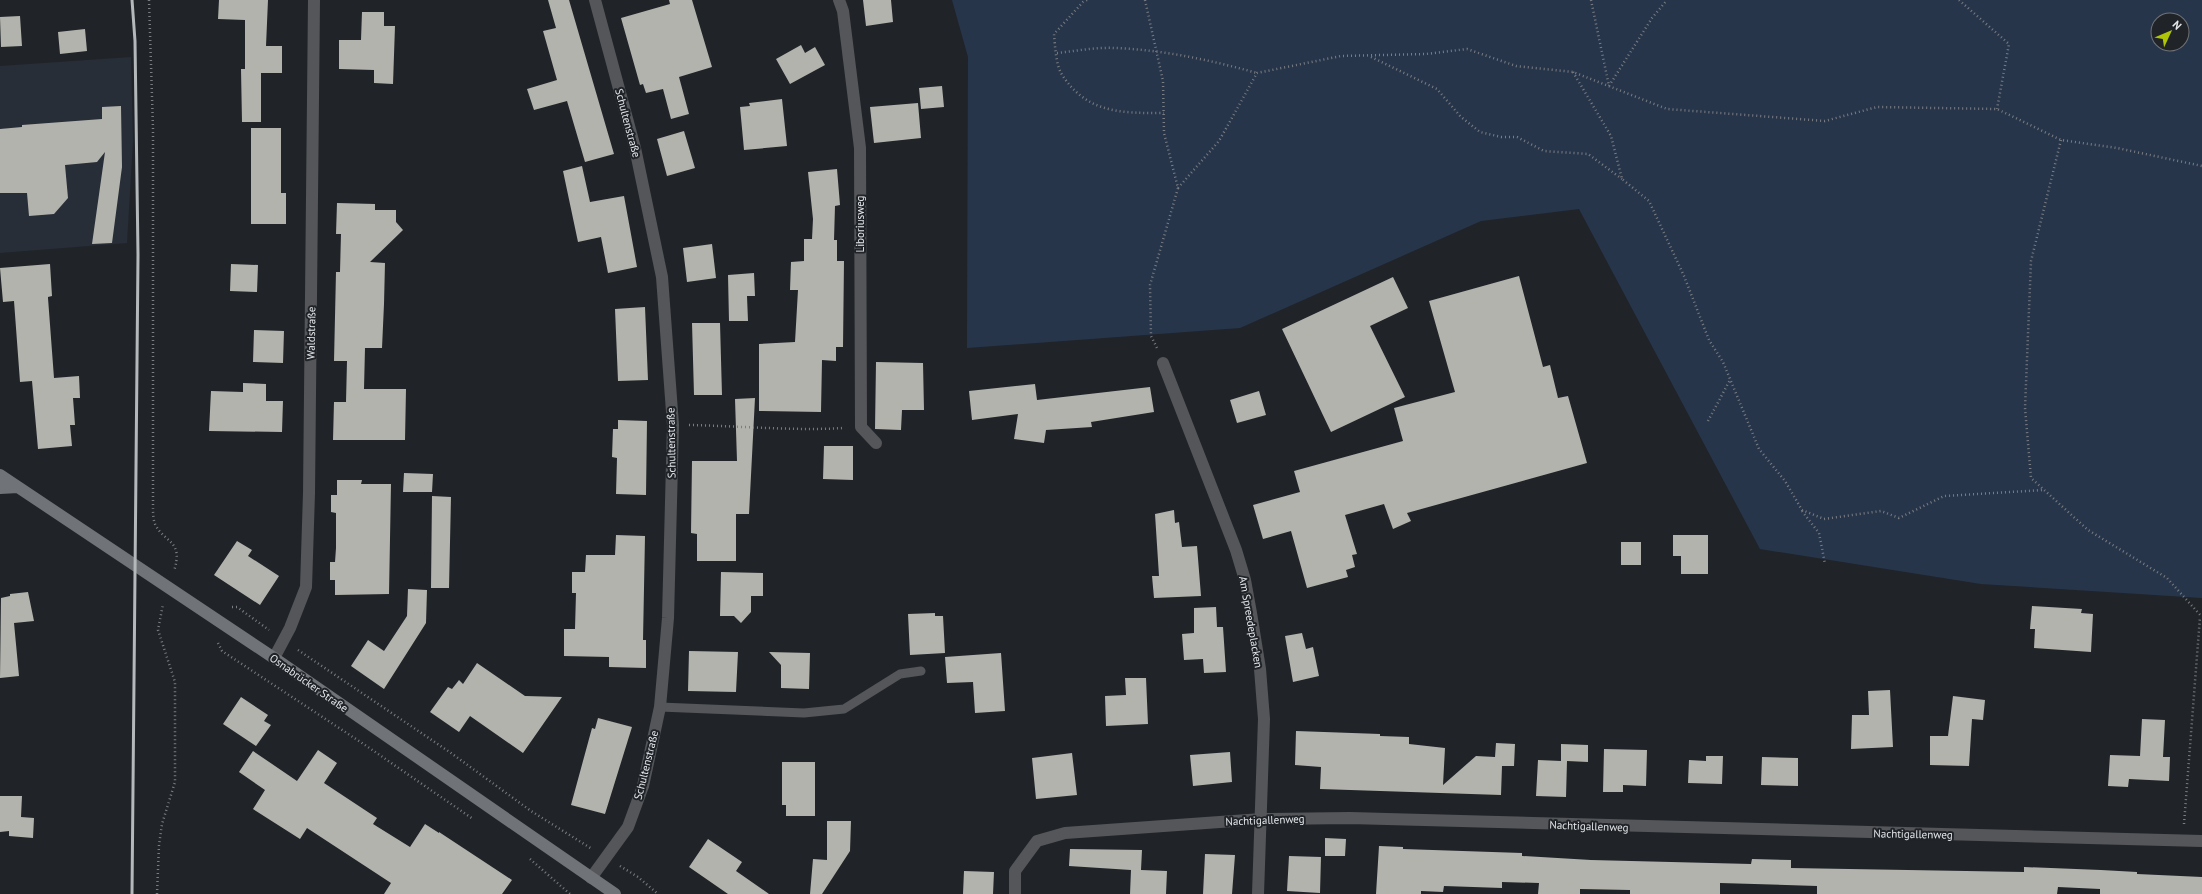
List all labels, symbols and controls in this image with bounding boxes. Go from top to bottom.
north arrow [2150,12,2190,52]
text: N [2170,18,2185,33]
street label: Schultenstraße [612,87,644,159]
street label: Liboriusweg [853,195,867,253]
street label: Waldstraße [304,306,318,360]
street label: Schultenstraße [663,407,679,479]
street label: Am Spreedeplacken [1236,575,1266,669]
street label: Osnabrücker Straße [267,651,351,715]
street label: Schultenstraße [631,729,661,801]
street label: Nachtigallenweg [1225,812,1305,828]
street label: Nachtigallenweg [1549,818,1629,834]
street label: Nachtigallenweg [1873,826,1953,842]

